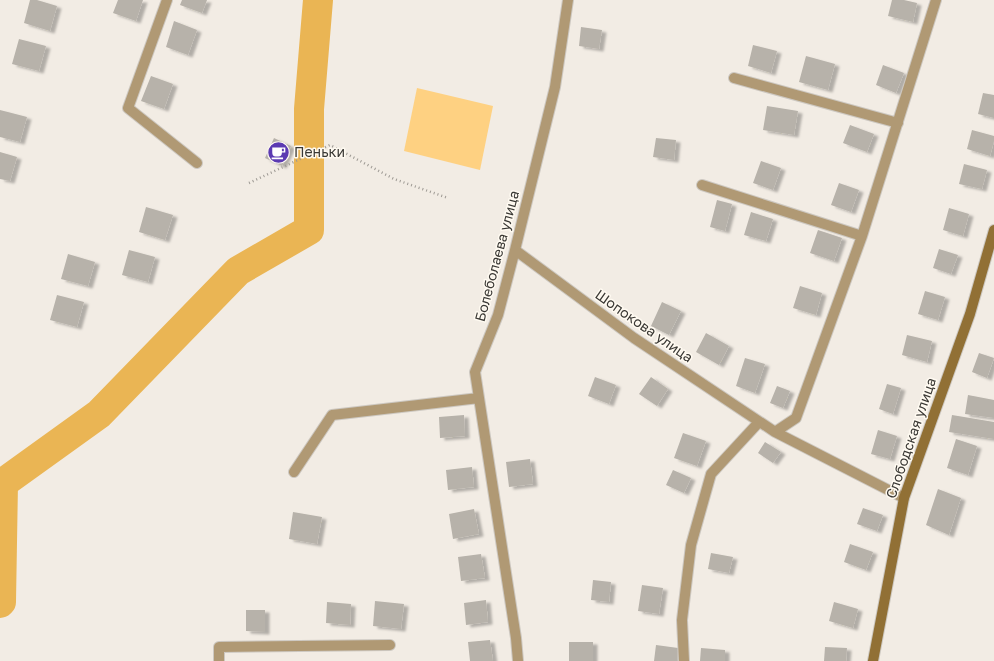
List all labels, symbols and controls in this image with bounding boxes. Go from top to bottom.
cafe icon: Пеньки [265,139,291,165]
place label: Пеньки [294,143,345,160]
street label: Болеболаева улица [471,188,522,323]
street label: Шопокова улица [592,286,696,366]
street label: Слободская улица [882,375,939,501]

